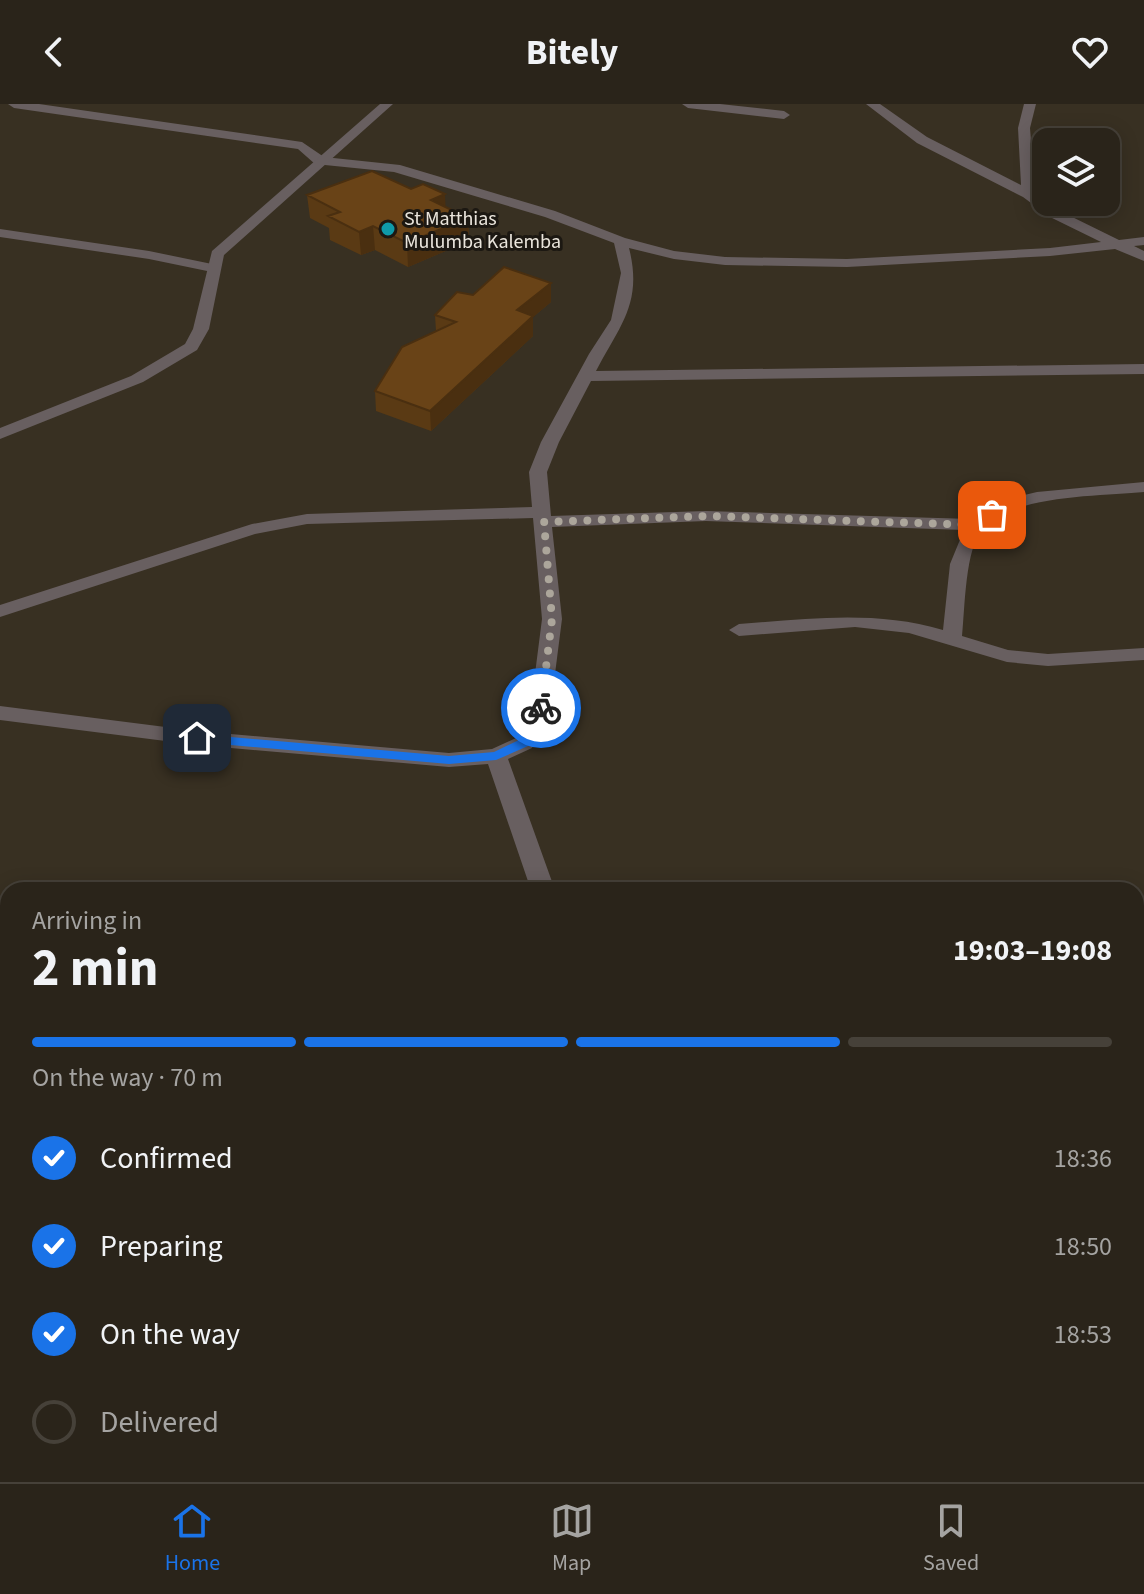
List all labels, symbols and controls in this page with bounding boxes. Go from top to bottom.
text: Bitely [526,27,618,78]
icon: back [32,30,76,74]
icon: heart [1068,30,1112,74]
map controls [1032,128,1120,216]
button: layers [1032,128,1120,216]
place label: St Matthias Mulumba Kalemba [404,205,561,256]
marker: St Matthias Mulumba Kalemba [379,220,397,238]
pin [958,481,1026,549]
icon: bag [970,493,1014,537]
courier [501,668,581,748]
icon: bike [519,686,563,730]
pin [163,704,231,772]
icon: home [175,716,219,760]
text: Arriving in [32,902,142,939]
text: 19:03–19:08 [953,929,1112,972]
text: 2 min [32,932,159,1006]
text: On the way · 70 m [32,1059,223,1096]
icon: check [32,1136,76,1180]
text: Confirmed [100,1137,233,1180]
text: 18:36 [1054,1140,1112,1177]
icon: check [32,1224,76,1268]
text: Preparing [100,1225,223,1268]
text: 18:50 [1054,1228,1112,1265]
icon: check [32,1312,76,1356]
text: On the way [100,1313,240,1356]
text: 18:53 [1054,1316,1112,1353]
text: Delivered [100,1401,219,1444]
tab: Home [165,1499,220,1579]
tab: Map [550,1499,594,1579]
tab: Saved [923,1499,979,1579]

